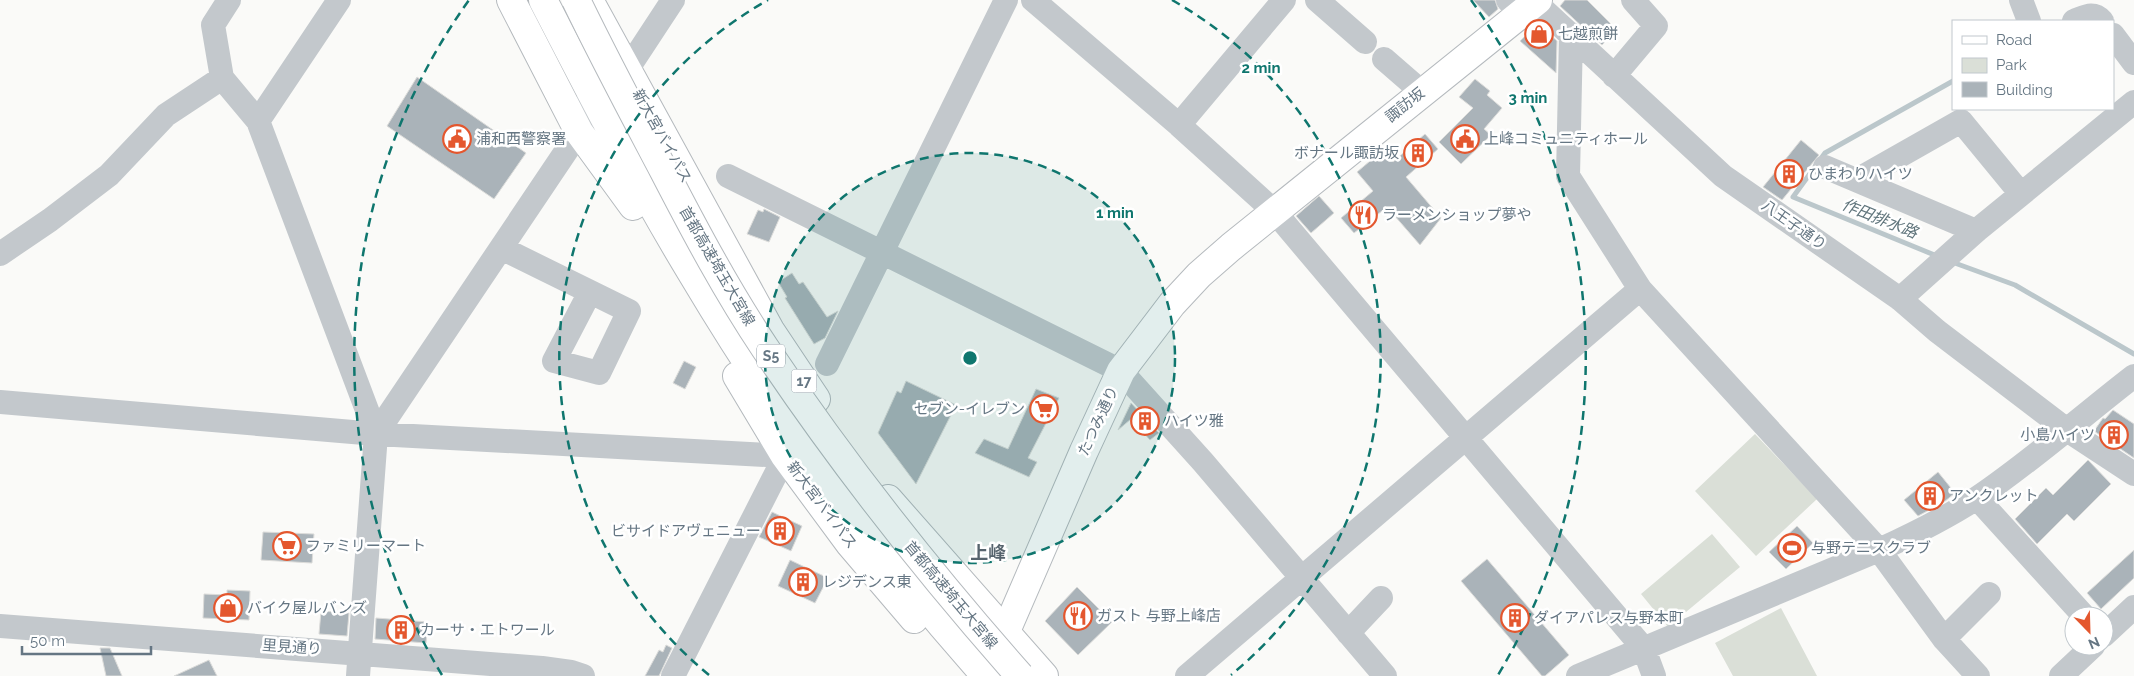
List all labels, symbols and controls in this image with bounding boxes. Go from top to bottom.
shop icon: 七越煎餅 [1524,19,1554,49]
legend [1952,20,2114,110]
place label: 七越煎餅 [1558,25,1618,43]
text: Road [1996,31,2032,49]
text: Park [1996,56,2027,74]
text: 2 min [1242,59,1280,77]
text: Building [1996,81,2053,99]
street label: 諏訪坂 [1382,84,1428,126]
street label: 新大宮バイパス [629,86,695,186]
text: 3 min [1509,89,1547,107]
public building icon: 浦和西警察署 [442,124,472,154]
public building icon: 上峰コミュニティホール [1450,124,1480,154]
place label: 浦和西警察署 [476,130,566,148]
place label: 上峰コミュニティホール [1484,130,1648,148]
building icon: ボナール諏訪坂 [1403,138,1433,168]
place label: ボナール諏訪坂 [1294,144,1399,162]
building icon: ひまわりハイツ [1774,159,1804,189]
place label: ひまわりハイツ [1808,165,1913,183]
water label: 作田排水路 [1839,195,1922,243]
street label: 八王子通り [1758,196,1830,254]
restaurant icon: ラーメンショップ夢や [1348,200,1378,230]
street label: 首都高速埼玉大宮線 [675,203,759,329]
text: 1 min [1096,204,1134,222]
place label: ラーメンショップ夢や [1382,206,1531,224]
road number: S5 [757,344,785,368]
centre of rings [961,349,979,367]
road number: 17 [792,370,816,392]
street label: たつみ通り [1074,383,1122,459]
supermarket icon: セブン-イレブン [1029,394,1059,424]
place label: セブン-イレブン [914,400,1025,418]
building icon: ハイツ雅 [1130,406,1160,436]
place label: ハイツ雅 [1164,412,1224,430]
building icon: 小島ハイツ [2099,420,2129,450]
place label: 小島ハイツ [2020,426,2095,444]
street label: 新大宮バイパス [783,458,861,552]
building icon: アンクレット [1915,481,1945,511]
place label: アンクレット [1949,487,2038,505]
building icon: ビサイドアヴェニュー [765,516,795,546]
place label: ビサイドアヴェニュー [611,522,761,540]
supermarket icon: ファミリーマート [272,531,302,561]
sports icon: 与野テニスクラブ [1777,533,1807,563]
place label: ファミリーマート [306,537,426,555]
street label: 首都高速埼玉大宮線 [901,538,1001,652]
place label: 与野テニスクラブ [1811,539,1931,557]
district label: 上峰 [970,542,1006,563]
building icon: レジデンス東 [788,567,818,597]
place label: レジデンス東 [822,573,912,591]
shop icon: バイク屋ルバンズ [213,593,243,623]
place label: バイク屋ルバンズ [247,599,367,617]
restaurant icon: ガスト 与野上峰店 [1063,601,1093,631]
building icon: ダイアパレス与野本町 [1500,603,1530,633]
north arrow [2064,606,2114,656]
place label: ガスト 与野上峰店 [1097,607,1221,625]
place label: ダイアパレス与野本町 [1534,609,1684,627]
building icon: カーサ・エトワール [386,615,416,645]
place label: カーサ・エトワール [420,621,555,639]
scale bar [22,624,151,656]
text: 50 m [30,632,65,650]
text: N [2086,634,2102,652]
street label: 里見通り [261,636,323,658]

